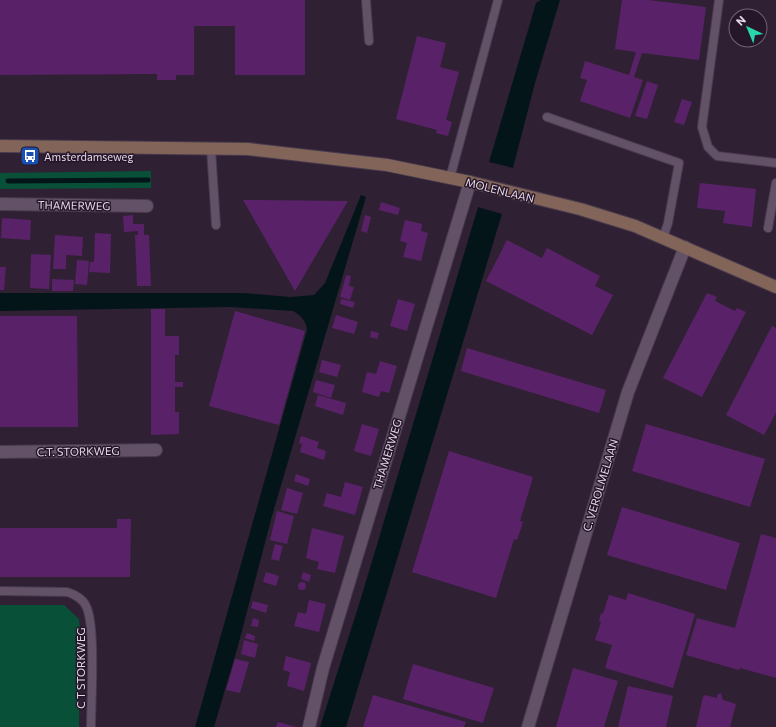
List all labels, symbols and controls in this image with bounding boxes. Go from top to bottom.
north arrow [728,8,768,48]
text: N [733,13,748,28]
bus stop icon: Amsterdamseweg [19,145,41,167]
place label: Amsterdamseweg [44,150,133,163]
street label: MOLENLAAN [464,175,536,205]
street label: THAMERWEG [37,198,111,212]
street label: THAMERWEG [370,417,404,491]
street label: C. VEROLMELAAN [580,437,620,533]
street label: C.T. STORKWEG [36,444,120,458]
street label: C T STORKWEG [74,627,87,709]

